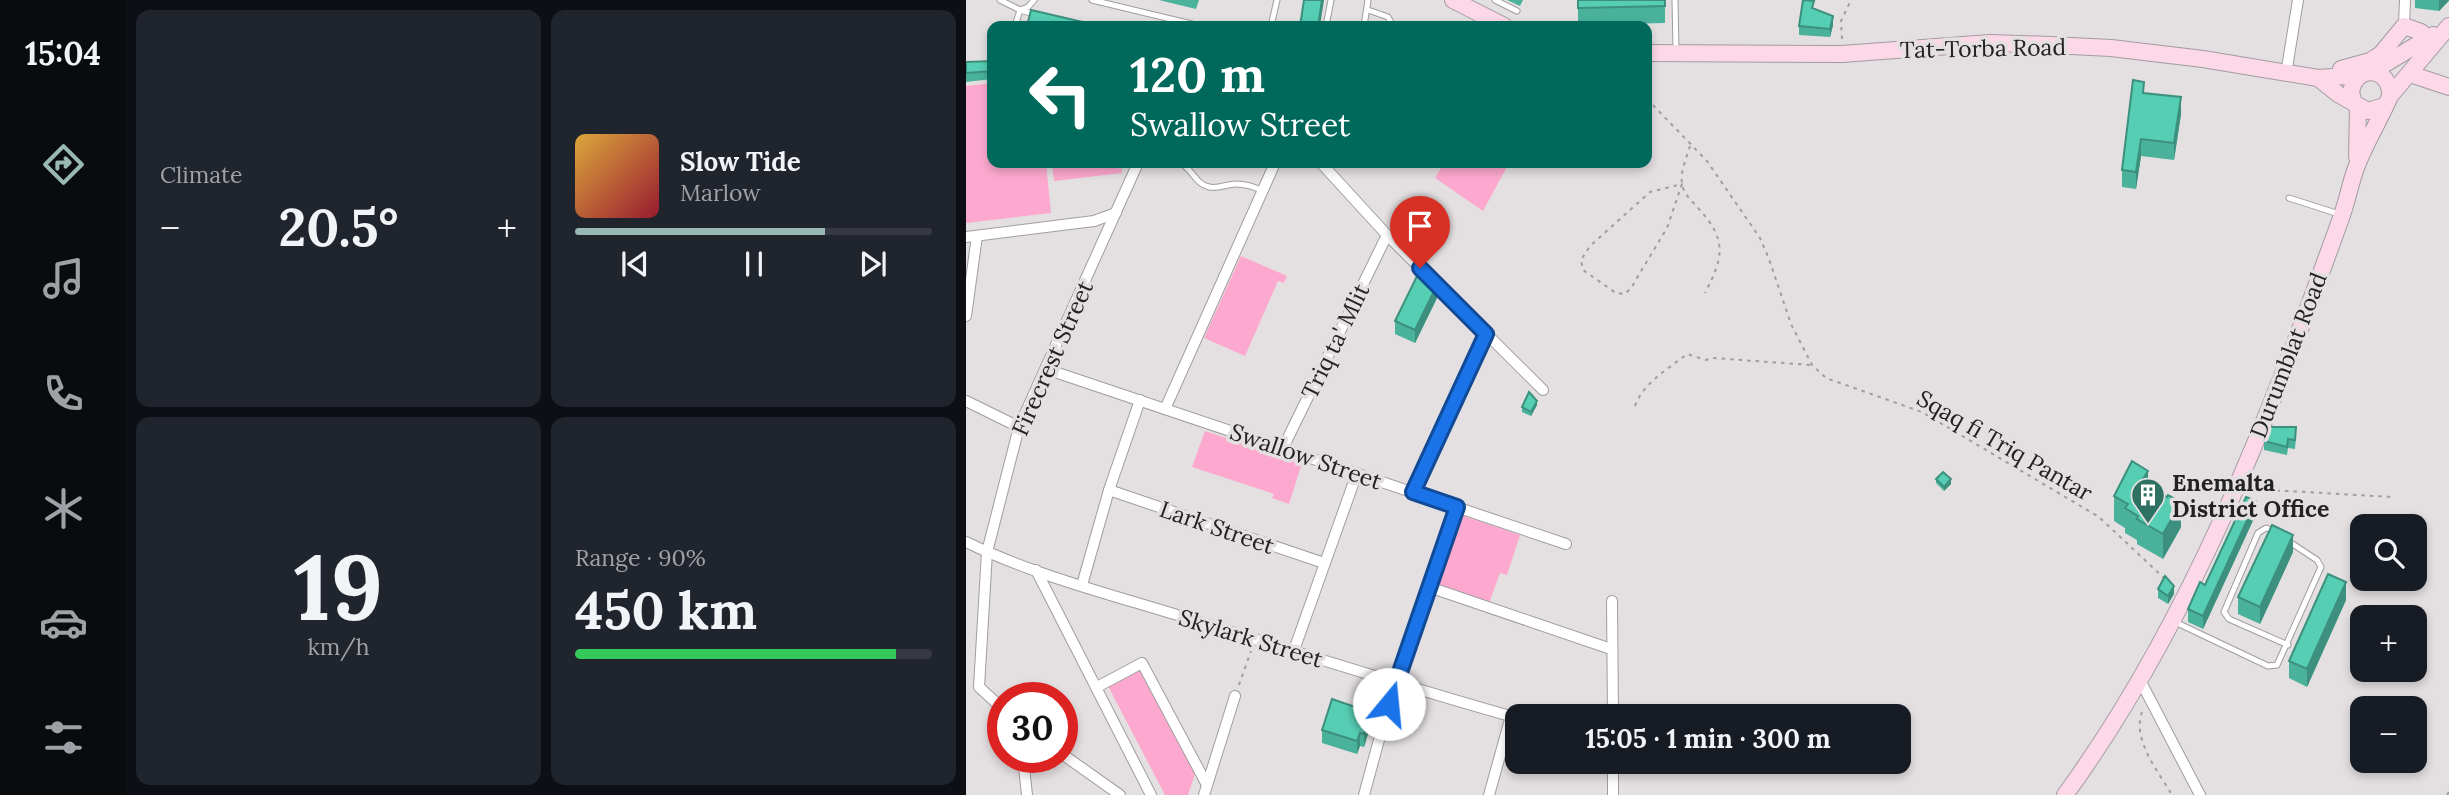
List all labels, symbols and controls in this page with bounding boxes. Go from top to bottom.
street label: Tat-Torba Road [1900,32,2067,64]
text: 15:04 [25,33,101,74]
text: 120 m [1130,43,1265,105]
icon: left [1015,49,1106,140]
text: Swallow Street [1130,104,1350,145]
icon: directions [39,140,88,189]
text: Slow Tide [680,145,801,178]
text: Climate [160,160,242,189]
text: Marlow [680,178,761,207]
text: 20.5° [279,194,398,260]
pin [1390,196,1450,268]
text: − [160,204,180,252]
text: + [497,204,517,252]
icon: arrive [1401,207,1439,245]
icon: previous [616,245,654,283]
icon: pause [735,245,773,283]
icon: next [854,245,892,283]
icon: music [39,254,88,303]
street label: Durumblat Road [2243,268,2333,442]
street label: Firecrest Street [1005,276,1099,440]
street label: Triq ta' Mlit [1295,279,1375,403]
icon: phone [39,369,88,418]
street label: Sqaq fi Triq Pantar [1912,383,2098,507]
street label: Swallow Street [1226,417,1386,496]
place label: Enemalta District Office [2172,468,2329,523]
building icon: Enemalta District Office [2129,476,2167,525]
icon: climate [39,484,88,533]
street label: Lark Street [1156,494,1278,560]
map controls [2350,514,2427,773]
button: search [2350,514,2427,591]
text: 19 [294,528,383,645]
text: Range · 90% [575,543,706,572]
text: 450 km [575,577,757,643]
icon: car [39,598,88,647]
street label: Skylark Street [1176,602,1327,674]
button: + [2350,605,2427,682]
text: km/h [307,632,370,661]
position arrow [1352,667,1426,741]
speed limit sign: 30 [987,682,1078,773]
button: − [2350,696,2427,773]
icon: filters [39,713,88,762]
text: 15:05 · 1 min · 300 m [1585,722,1831,755]

